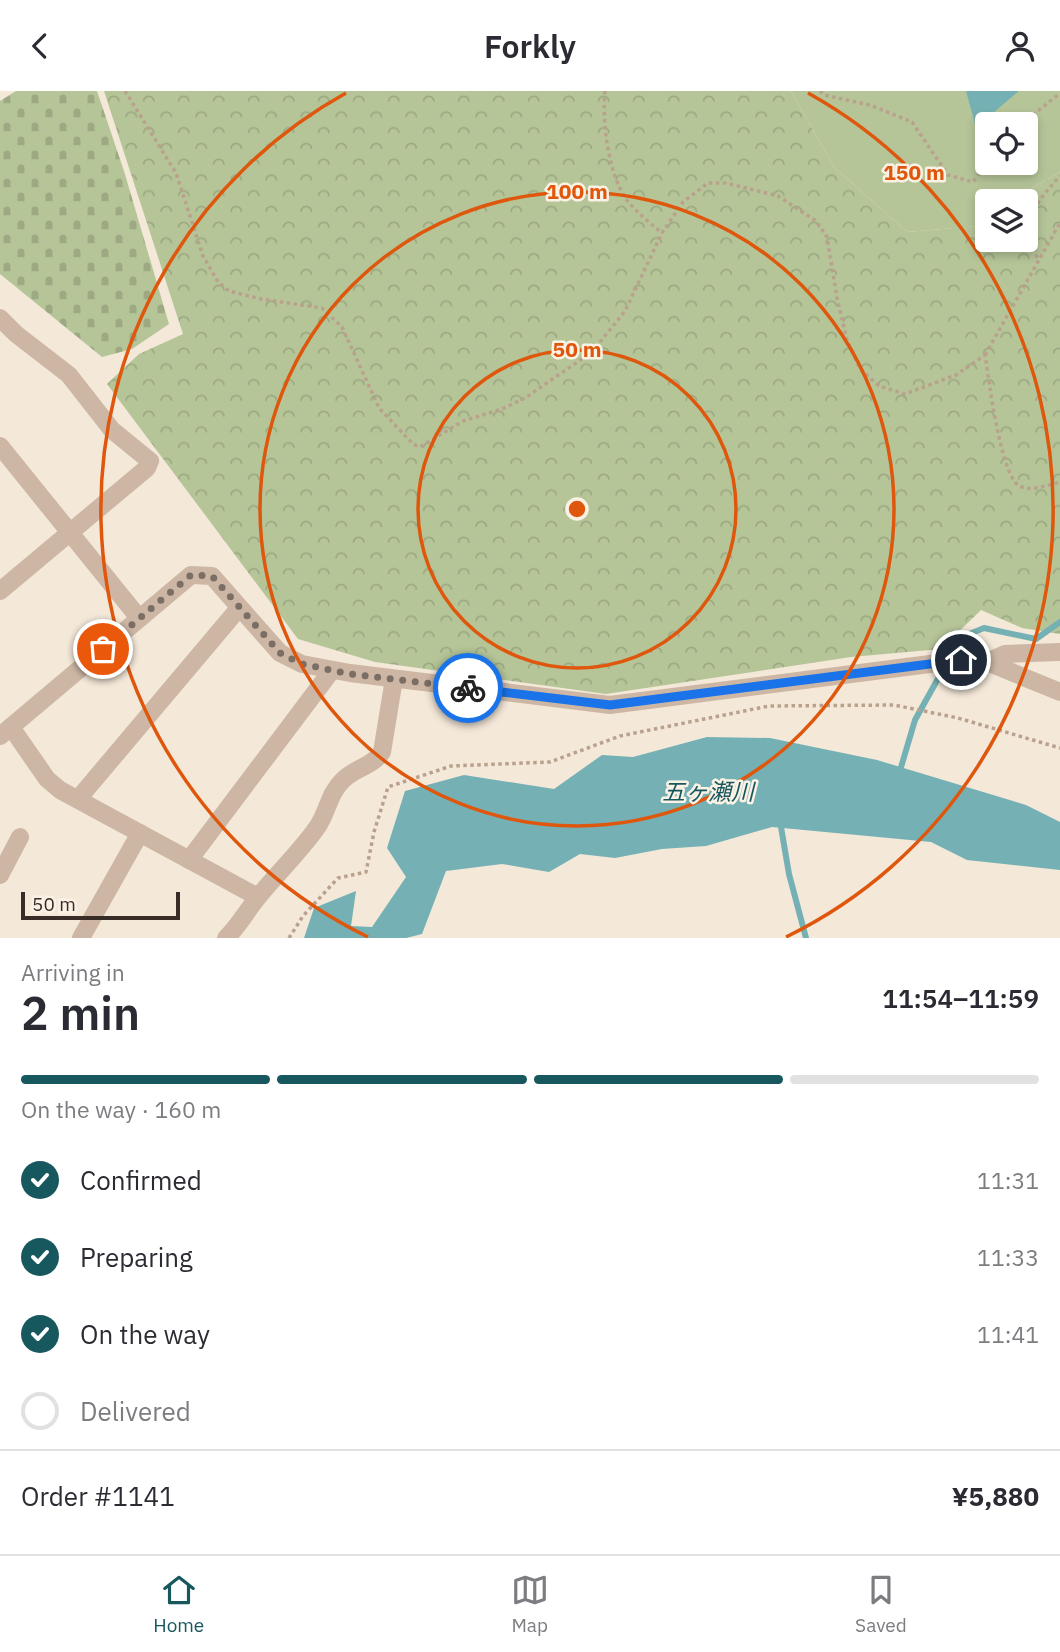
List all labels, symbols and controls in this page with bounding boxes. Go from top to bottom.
text: Forkly [484,25,576,67]
icon: back [21,27,59,65]
icon: person [1001,27,1039,65]
map controls [975,112,1038,252]
button: locate [975,112,1038,175]
text: 150 m [883,158,945,186]
text: 100 m [546,177,608,205]
button: layers [975,189,1038,252]
text: 50 m [553,335,601,363]
centre of rings [565,497,589,521]
pin [73,619,133,679]
icon: bag [84,630,122,668]
pin [931,630,991,690]
icon: home [942,641,980,679]
courier [433,653,503,723]
icon: bike [449,669,487,707]
water label: 五ヶ瀬川 [662,776,757,806]
scale bar [21,889,180,921]
text: 50 m [32,892,76,916]
text: Arriving in [21,957,125,987]
text: 11:54–11:59 [882,981,1039,1015]
text: 2 min [21,983,140,1043]
text: On the way · 160 m [21,1094,221,1124]
icon: check [21,1161,59,1199]
text: Confirmed [80,1163,202,1197]
text: 11:31 [977,1165,1039,1195]
icon: check [21,1238,59,1276]
text: Preparing [80,1240,193,1274]
text: 11:33 [977,1242,1039,1272]
icon: check [21,1315,59,1353]
text: On the way [80,1317,210,1351]
text: 11:41 [977,1319,1039,1349]
text: Delivered [80,1394,191,1428]
text: Order #1141 [21,1479,175,1513]
text: ¥5,880 [952,1479,1039,1513]
tab: Home [153,1571,204,1637]
tab: Map [511,1571,549,1637]
tab: Saved [855,1571,907,1637]

